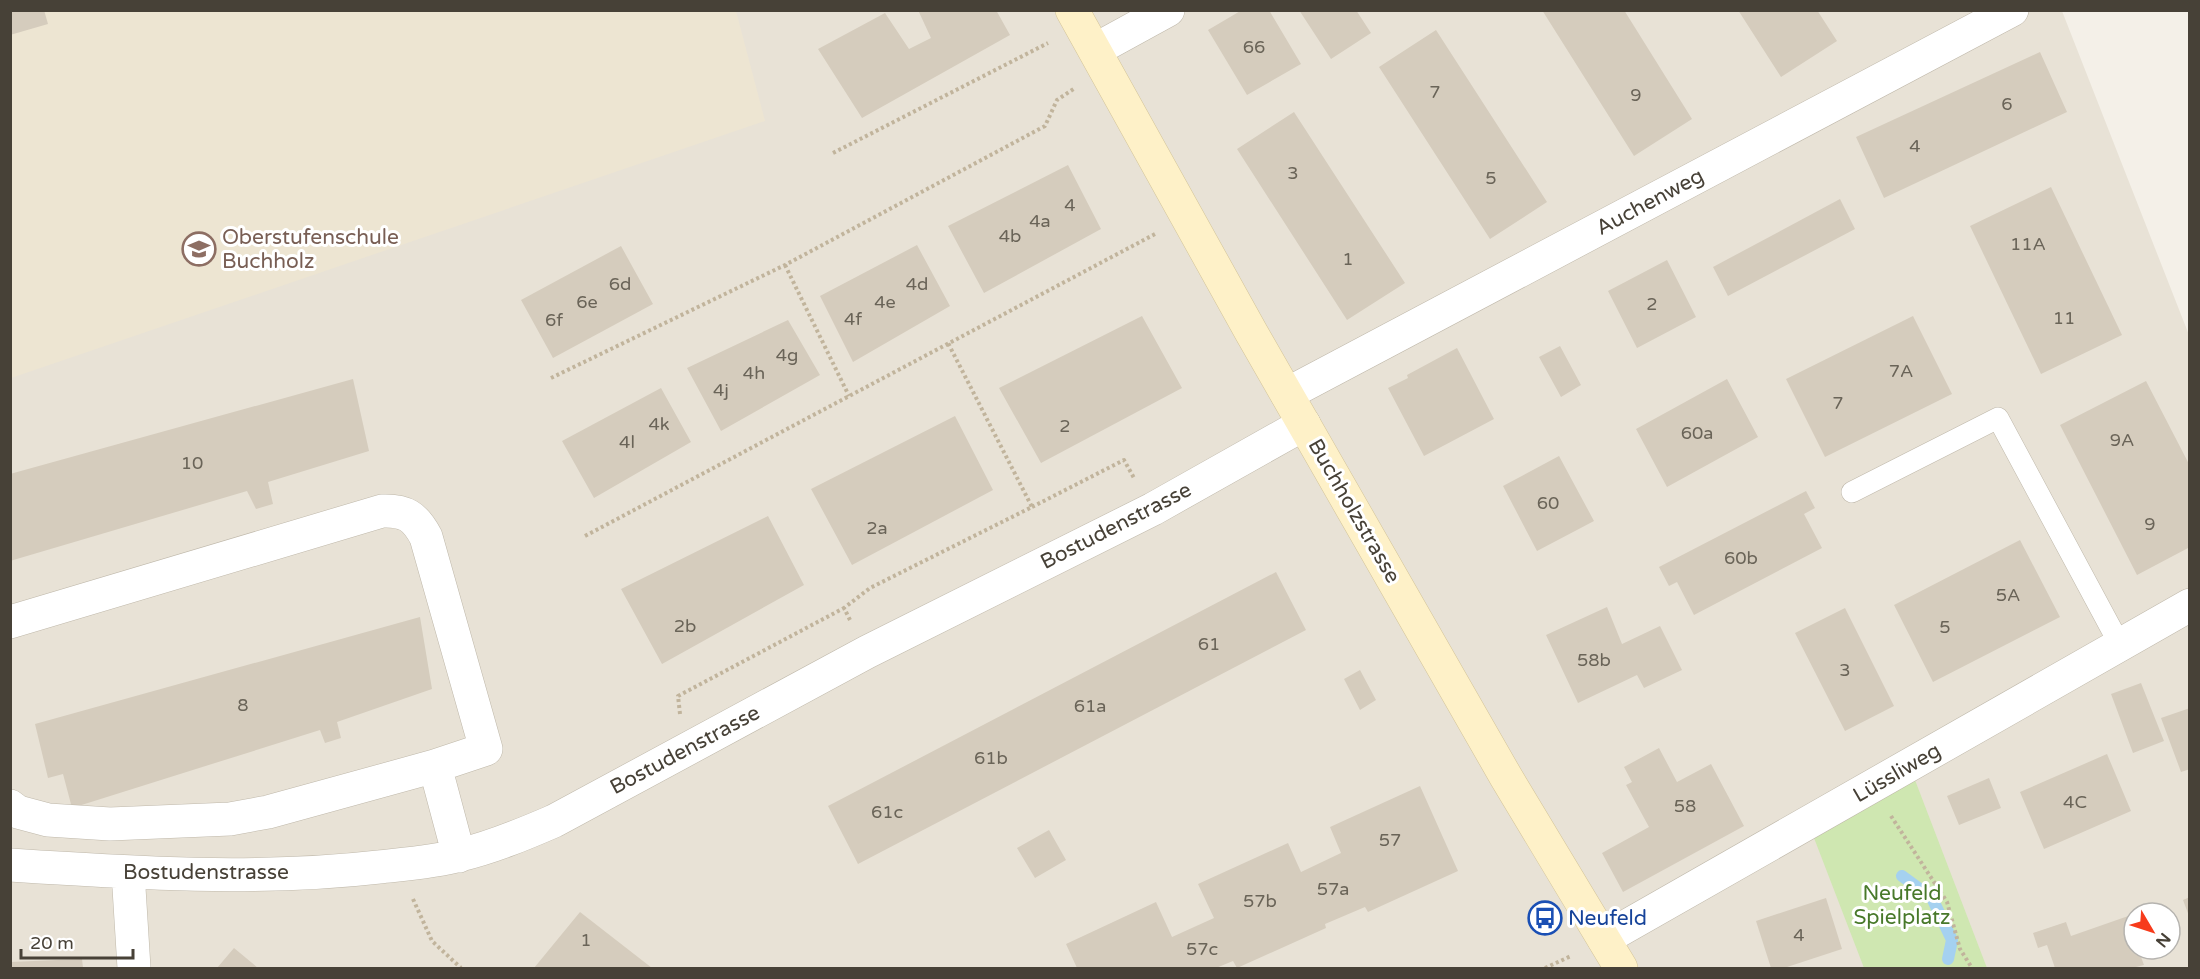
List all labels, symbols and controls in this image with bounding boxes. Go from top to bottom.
house number: 66 [1243,36,1265,58]
house number: 7 [1429,81,1441,103]
house number: 9 [1630,84,1642,106]
house number: 6 [2001,93,2013,115]
house number: 4 [1909,135,1921,157]
house number: 3 [1287,162,1299,184]
street label: Auchenweg [1592,163,1708,241]
house number: 5 [1485,167,1497,189]
house number: 4 [1064,194,1076,216]
house number: 4a [1029,210,1051,232]
place label: Oberstufenschule Buchholz [222,225,399,274]
house number: 4b [999,225,1021,247]
school or university icon: Oberstufenschule Buchholz [181,231,217,267]
house number: 11A [2010,233,2046,255]
house number: 1 [1342,248,1354,270]
house number: 6d [609,273,631,295]
house number: 4d [906,273,928,295]
house number: 6e [576,291,598,313]
house number: 4e [874,291,896,313]
house number: 2 [1646,293,1658,315]
house number: 11 [2053,307,2075,329]
house number: 4f [844,308,862,330]
house number: 6f [545,309,563,331]
house number: 4g [776,344,798,366]
house number: 7A [1889,360,1913,382]
house number: 4h [743,362,765,384]
house number: 4j [713,379,729,401]
house number: 7 [1832,392,1844,414]
house number: 4k [648,413,670,435]
house number: 2 [1059,415,1071,437]
house number: 60a [1681,422,1713,444]
house number: 9A [2110,429,2134,451]
house number: 4l [619,431,635,453]
street label: Buchholzstrasse [1303,434,1405,588]
house number: 10 [181,452,203,474]
street label: Bostudenstrasse [1036,477,1196,575]
house number: 60 [1537,492,1559,514]
house number: 9 [2144,513,2156,535]
house number: 2a [866,517,888,539]
house number: 60b [1724,547,1758,569]
house number: 5A [1996,584,2020,606]
house number: 2b [674,615,696,637]
house number: 5 [1939,616,1951,638]
house number: 61 [1198,633,1220,655]
house number: 58b [1577,649,1611,671]
house number: 3 [1839,659,1851,681]
house number: 8 [237,694,249,716]
house number: 61a [1074,695,1106,717]
street label: Bostudenstrasse [606,700,764,800]
street label: Lüssliweg [1849,738,1945,808]
house number: 61b [974,747,1008,769]
house number: 4C [2063,791,2087,813]
house number: 58 [1674,795,1696,817]
house number: 61c [871,801,903,823]
house number: 57 [1379,829,1401,851]
street label: Bostudenstrasse [123,860,289,885]
house number: 57a [1317,878,1349,900]
park label: Neufeld Spielplatz [1854,881,1950,930]
house number: 57b [1243,890,1277,912]
bus stop icon: Neufeld [1527,900,1563,936]
north arrow [2122,901,2182,961]
place label: Neufeld [1568,906,1647,931]
scale bar [21,922,134,960]
house number: 4 [1793,924,1805,946]
house number: 1 [580,929,592,951]
text: N [2151,929,2175,951]
text: 20 m [30,932,74,954]
house number: 57c [1186,938,1218,960]

